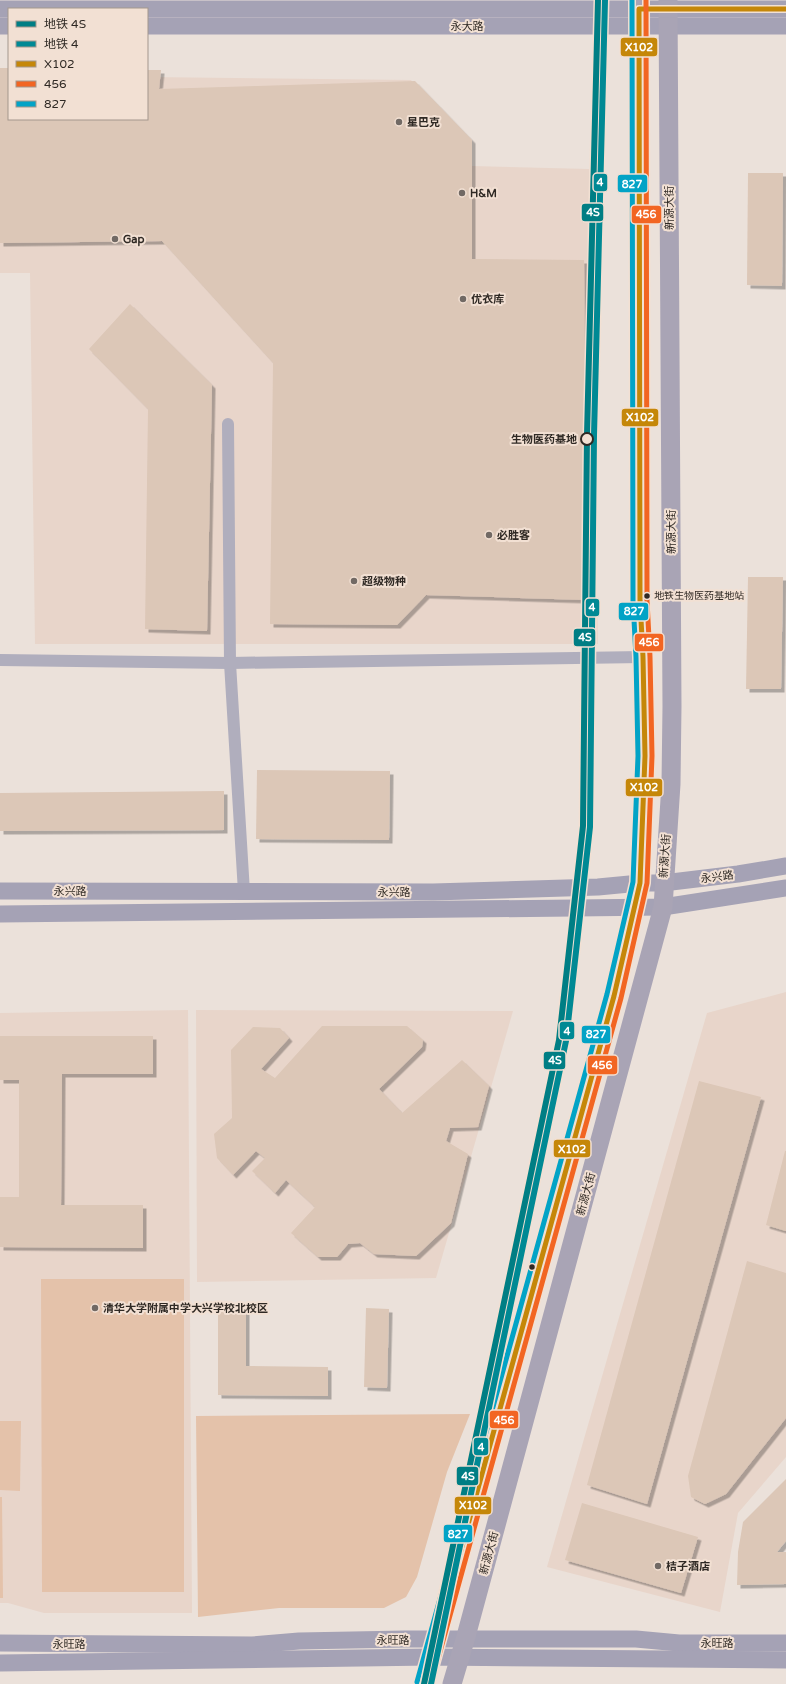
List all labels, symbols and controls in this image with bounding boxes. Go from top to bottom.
legend [8,8,148,120]
text: 地铁 4S [44,17,86,31]
street label: 永大路 [451,20,484,33]
text: 地铁 4 [44,37,79,51]
line badge: X102 [620,37,658,57]
text: X102 [625,41,653,54]
text: X102 [44,57,75,71]
text: 456 [44,77,67,91]
text: 827 [44,97,67,111]
place label: 星巴克 [407,116,440,129]
marker: 星巴克 [394,117,404,127]
line badge: 4 [593,173,608,192]
line badge: 827 [617,174,648,193]
text: 4 [597,176,604,189]
text: 827 [622,178,642,191]
street label: 新源大街 [663,186,676,230]
place label: H&M [470,187,497,200]
marker: H&M [457,188,467,198]
line badge: 4S [581,203,604,222]
line badge: 456 [631,205,662,224]
text: 4S [586,206,600,219]
text: 456 [636,208,656,221]
place label: Gap [123,233,145,247]
marker: Gap [110,234,120,244]
place label: 优衣库 [471,293,504,306]
marker: 优衣库 [458,294,468,304]
line badge: X102 [621,408,659,427]
text: X102 [626,411,654,424]
marker: 生物医药基地 [580,432,594,446]
place label: 生物医药基地 [511,433,577,446]
street label: 新源大街 [665,510,678,554]
place label: 必胜客 [497,529,530,542]
marker: 必胜客 [484,530,494,540]
place label: 超级物种 [362,575,406,588]
marker: 超级物种 [349,576,359,586]
place label: 地铁生物医药基地站 [654,590,744,602]
marker: 地铁生物医药基地站 [642,591,652,601]
line badge: 4 [585,598,600,617]
text: 4 [589,601,596,614]
line badge: 827 [618,602,649,621]
text: 827 [624,605,644,618]
line badge: 4S [573,628,596,647]
text: 4S [578,631,592,644]
line badge: 456 [634,633,664,652]
text: 456 [639,636,659,649]
line badge: X102 [625,778,663,797]
text: X102 [630,781,658,794]
street label: 新源大街 [657,834,673,878]
street label: 永兴路 [700,869,734,885]
street label: 永兴路 [54,885,87,898]
street label: 永兴路 [378,886,411,899]
line badge: 4 [559,1021,575,1040]
text: 4 [564,1025,571,1038]
line badge: 827 [581,1025,611,1044]
text: 827 [586,1028,606,1041]
line badge: 4S [543,1051,566,1070]
text: 4S [548,1054,562,1067]
line badge: 456 [587,1055,618,1075]
text: 456 [592,1059,612,1072]
line badge: X102 [553,1139,591,1158]
text: X102 [558,1143,586,1156]
street label: 新源大街 [574,1171,598,1217]
unlabelled marker [527,1262,537,1272]
place label: 清华大学附属中学大兴学校北校区 [103,1302,268,1315]
marker: 清华大学附属中学大兴学校北校区 [90,1303,100,1313]
line badge: 456 [489,1410,519,1429]
text: 456 [494,1414,514,1427]
line badge: 4 [473,1437,489,1456]
text: 4 [478,1441,485,1454]
line badge: 4S [456,1466,479,1486]
text: 4S [461,1470,475,1483]
line badge: X102 [454,1496,492,1515]
text: X102 [459,1499,487,1512]
line badge: 827 [443,1524,473,1543]
text: 827 [448,1528,468,1541]
street label: 新源大街 [477,1530,501,1576]
place label: 桔子酒店 [666,1560,710,1573]
marker: 桔子酒店 [653,1561,663,1571]
street label: 永旺路 [377,1634,410,1647]
street label: 永旺路 [701,1637,734,1650]
street label: 永旺路 [53,1638,86,1651]

